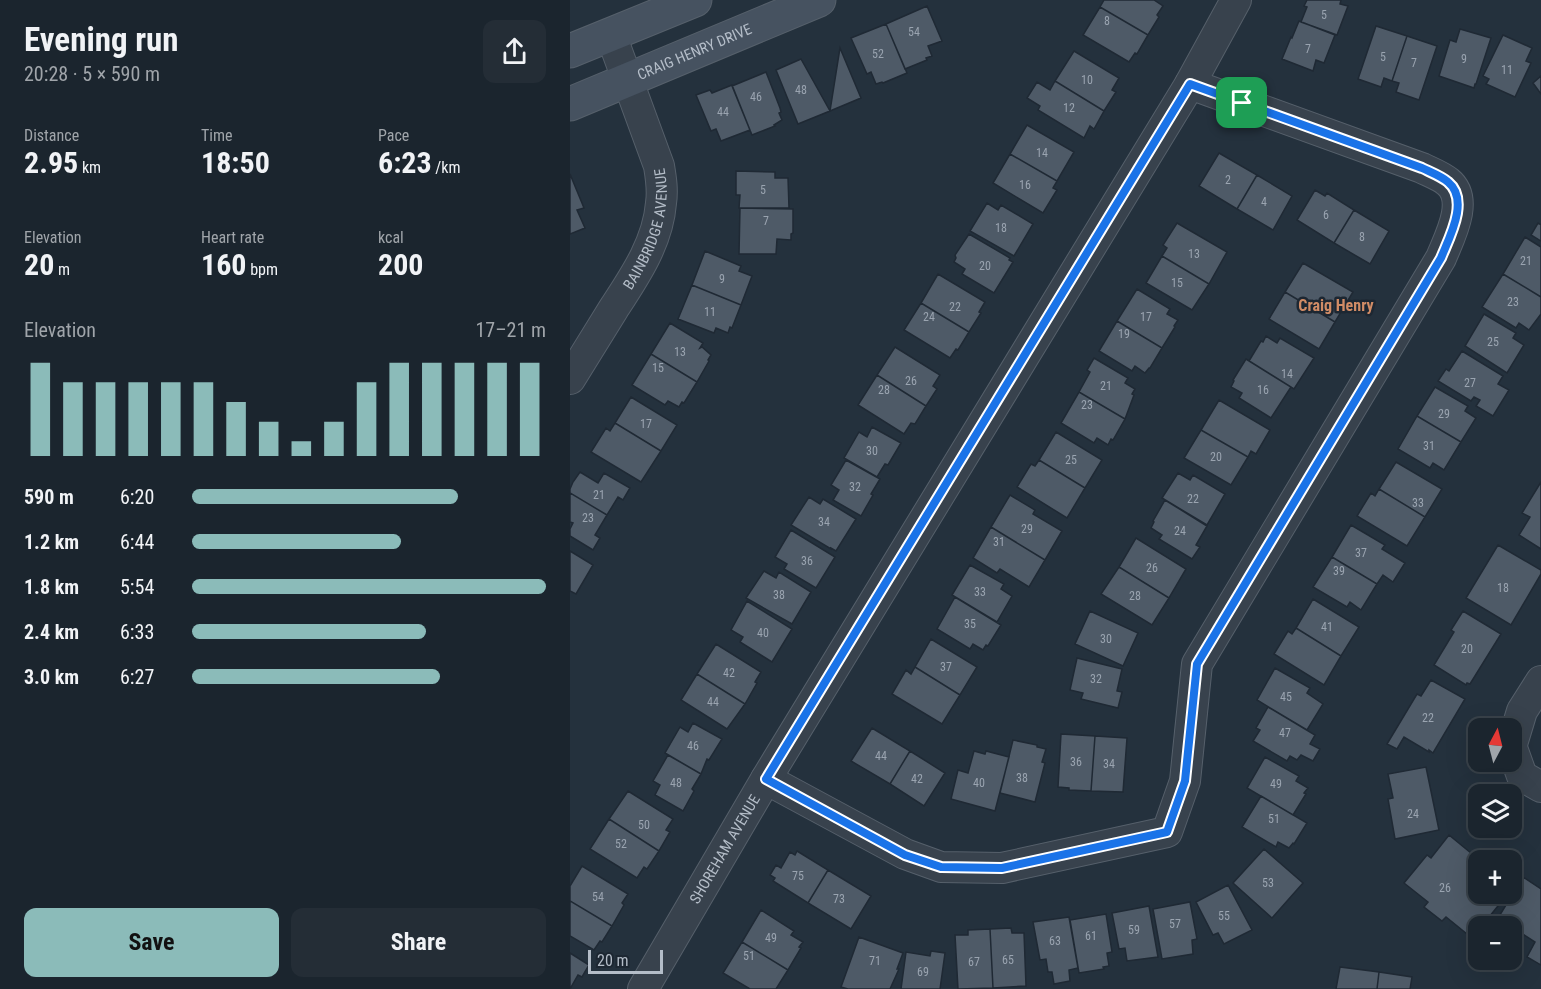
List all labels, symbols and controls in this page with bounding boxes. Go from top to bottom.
house number: 5 [1321,8,1327,22]
house number: 8 [1104,14,1110,28]
text: Evening run [24,20,179,59]
button: share [483,20,546,83]
street label: CRAIG HENRY DRIVE [635,20,755,84]
house number: 54 [908,25,920,39]
house number: 7 [1305,42,1311,56]
house number: 52 [872,47,884,61]
house number: 5 [1380,50,1386,64]
house number: 9 [1461,52,1467,66]
house number: 7 [1411,56,1417,70]
text: 20:28 · 5 × 590 m [24,62,160,86]
house number: 11 [1501,63,1513,77]
house number: 10 [1081,73,1093,87]
pin [1216,77,1267,128]
house number: 48 [795,83,807,97]
icon: arrive [1225,86,1258,119]
house number: 46 [750,90,762,104]
house number: 12 [1063,101,1075,115]
house number: 44 [717,105,729,119]
text: Distance [24,126,79,145]
text: Time [201,126,233,145]
text: Pace [378,126,409,145]
text: 2.95 [24,145,78,180]
text: 18:50 [201,145,270,180]
text: 6:23 [378,145,432,180]
house number: 14 [1036,146,1048,160]
text: km [78,158,101,177]
text: /km [432,158,461,177]
street label: BAINBRIDGE AVENUE [619,167,671,293]
house number: 2 [1225,173,1231,187]
house number: 16 [1019,178,1031,192]
house number: 5 [760,183,766,197]
house number: 4 [1261,195,1267,209]
house number: 6 [1323,208,1329,222]
house number: 7 [763,214,769,228]
house number: 18 [995,221,1007,235]
text: Elevation [24,228,82,247]
text: Heart rate [201,228,264,247]
text: kcal [378,228,404,247]
house number: 8 [1359,230,1365,244]
text: 20 [24,247,54,282]
text: 160 [201,247,246,282]
text: 200 [378,247,423,282]
house number: 13 [1188,247,1200,261]
house number: 21 [1520,254,1532,268]
house number: 20 [979,259,991,273]
text: m [54,260,70,279]
text: bpm [246,260,278,279]
house number: 9 [719,272,725,286]
house number: 15 [1171,276,1183,290]
house number: 23 [1507,295,1519,309]
district label: Craig Henry [1298,296,1374,315]
house number: 22 [949,300,961,314]
house number: 11 [704,305,716,319]
house number: 24 [923,310,935,324]
house number: 17 [1140,310,1152,324]
text: Elevation [24,318,96,342]
text: 17–21 m [475,318,546,342]
house number: 19 [1118,327,1130,341]
house number: 25 [1487,335,1499,349]
house number: 13 [674,345,686,359]
house number: 15 [652,361,664,375]
house number: 14 [1281,367,1293,381]
house number: 26 [905,374,917,388]
house number: 27 [1464,376,1476,390]
house number: 21 [1100,379,1112,393]
house number: 28 [878,383,890,397]
house number: 16 [1257,383,1269,397]
house number: 23 [1081,398,1093,412]
house number: 29 [1438,407,1450,421]
house number: 17 [640,417,652,431]
house number: 31 [1423,439,1435,453]
house number: 30 [866,444,878,458]
house number: 20 [1210,450,1222,464]
house number: 25 [1065,453,1077,467]
house number: 32 [849,480,861,494]
text: 590 m [24,485,74,509]
text: 6:20 [120,485,154,509]
house number: 21 [593,488,605,502]
house number: 22 [1187,492,1199,506]
house number: 33 [1412,496,1424,510]
house number: 23 [582,511,594,525]
house number: 34 [818,515,830,529]
house number: 29 [1021,522,1033,536]
house number: 24 [1174,524,1186,538]
text: 1.2 km [24,530,79,554]
text: 6:44 [120,530,154,554]
house number: 31 [993,535,1005,549]
house number: 37 [1355,546,1367,560]
house number: 36 [801,554,813,568]
house number: 26 [1146,561,1158,575]
house number: 39 [1333,564,1345,578]
text: 1.8 km [24,575,79,599]
text: 5:54 [120,575,154,599]
house number: 18 [1497,581,1509,595]
house number: 33 [974,585,986,599]
house number: 38 [773,588,785,602]
house number: 28 [1129,589,1141,603]
house number: 35 [964,617,976,631]
text: 2.4 km [24,620,79,644]
text: 6:33 [120,620,154,644]
house number: 41 [1321,620,1333,634]
house number: 40 [757,626,769,640]
house number: 30 [1100,632,1112,646]
house number: 20 [1461,642,1473,656]
house number: 37 [940,660,952,674]
text: 3.0 km [24,665,79,689]
text: 6:27 [120,665,154,689]
house number: 42 [723,666,735,680]
house number: 32 [1090,672,1102,686]
house number: 45 [1280,690,1292,704]
house number: 44 [707,695,719,709]
house number: 22 [1422,711,1434,725]
north arrow [1468,718,1522,772]
map controls [1468,718,1522,970]
house number: 47 [1279,726,1291,740]
house number: 46 [687,739,699,753]
house number: 44 [875,749,887,763]
house number: 36 [1070,755,1082,769]
house number: 34 [1103,757,1115,771]
house number: 38 [1016,771,1028,785]
house number: 42 [911,772,923,786]
house number: 48 [670,776,682,790]
house number: 40 [973,776,985,790]
house number: 49 [1270,777,1282,791]
button: layers [1468,784,1522,838]
street label: SHOREHAM AVENUE [686,791,764,907]
house number: 24 [1407,807,1419,821]
house number: 51 [1268,812,1280,826]
house number: 50 [638,818,650,832]
house number: 52 [615,837,627,851]
button: + [1468,850,1522,904]
house number: 75 [792,869,804,883]
house number: 53 [1262,876,1274,890]
house number: 26 [1439,881,1451,895]
house number: 54 [592,890,604,904]
house number: 73 [833,892,845,906]
button: Save [24,908,279,977]
button: Share [291,908,546,977]
house number: 55 [1218,909,1230,923]
button: − [1468,916,1522,970]
house number: 57 [1169,917,1181,931]
house number: 59 [1128,923,1140,937]
house number: 61 [1085,929,1097,943]
house number: 49 [765,931,777,945]
house number: 63 [1049,934,1061,948]
scale bar [588,947,663,974]
house number: 51 [743,949,755,963]
text: 20 m [597,951,629,970]
house number: 65 [1002,953,1014,967]
house number: 71 [869,954,881,968]
house number: 67 [968,955,980,969]
house number: 69 [917,965,929,979]

